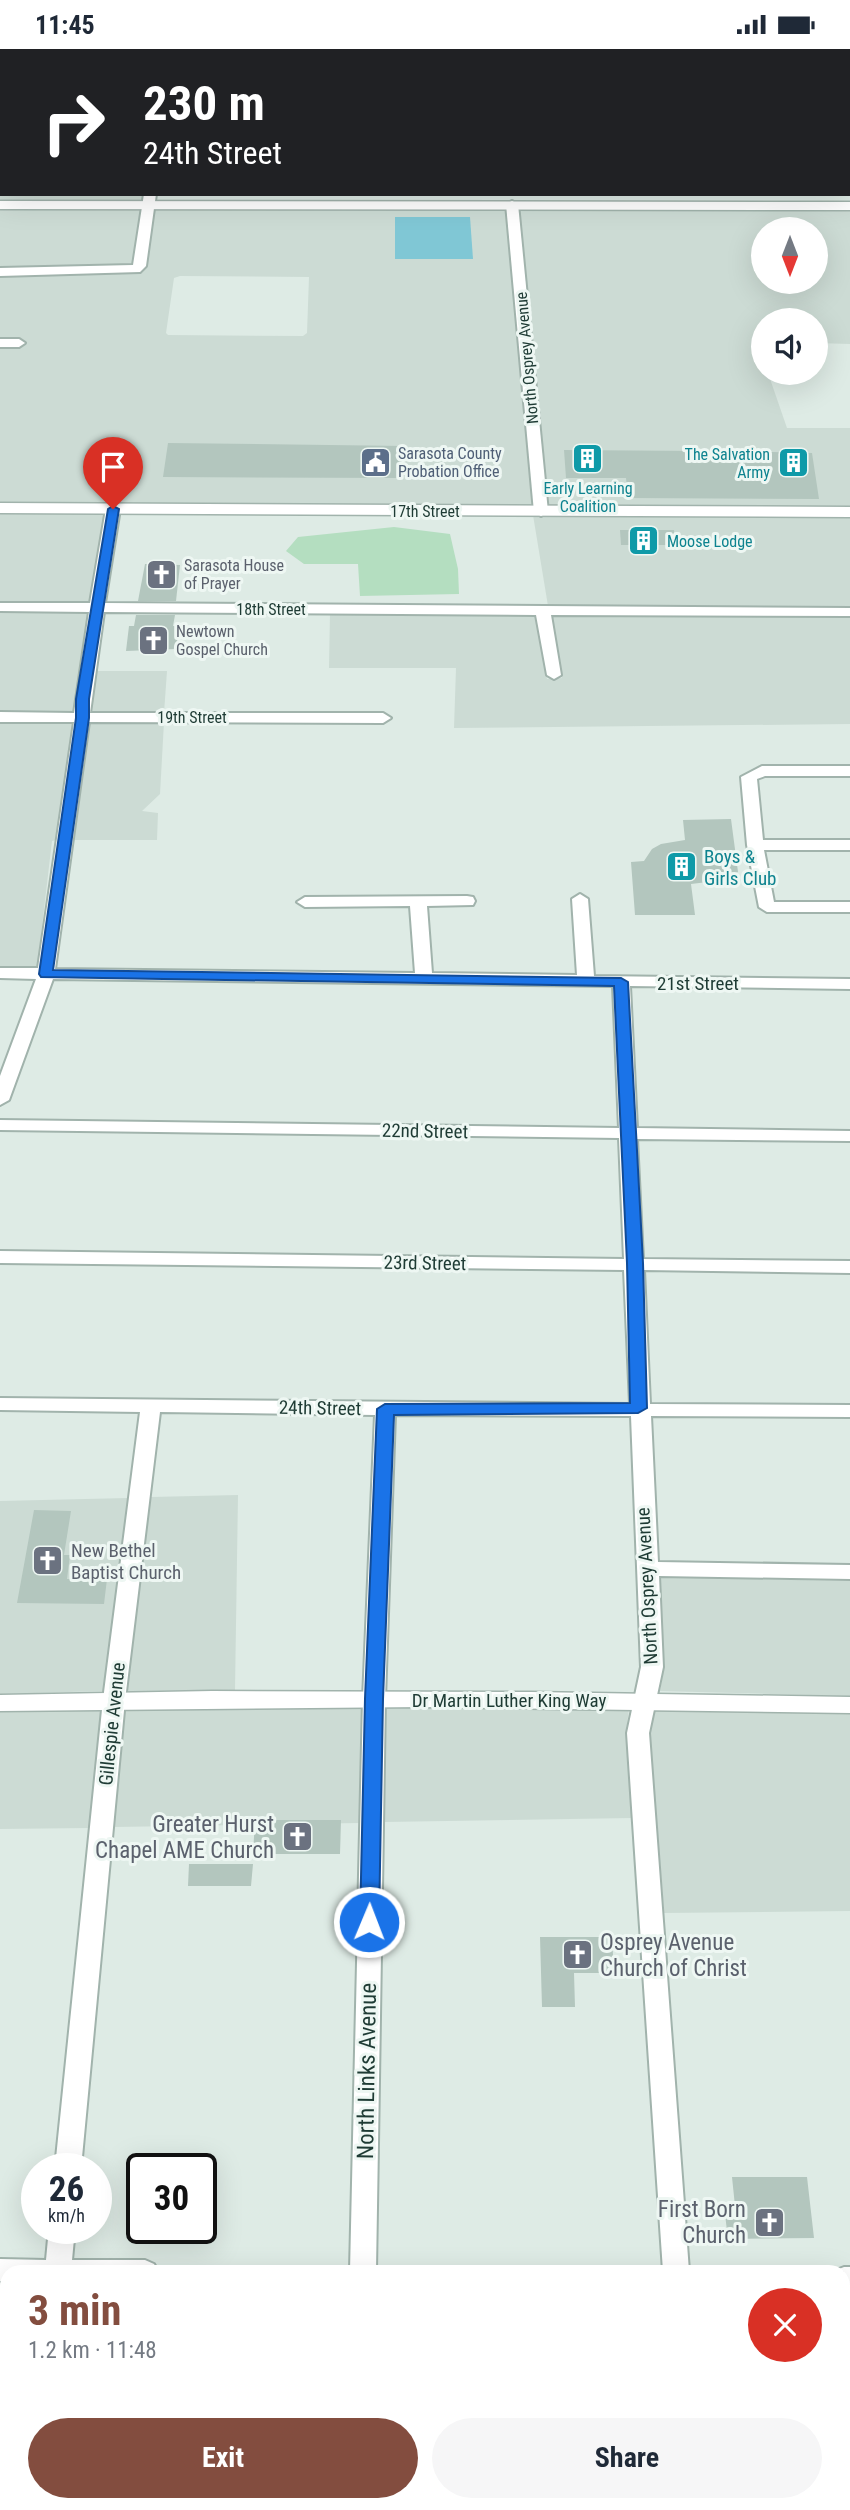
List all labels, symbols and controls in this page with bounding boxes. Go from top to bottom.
text: 11:45 [35,10,95,40]
text: 230 m [143,75,265,132]
icon: right [28,77,119,168]
text: 24th Street [143,134,282,172]
north arrow [751,217,828,294]
map controls [751,217,828,385]
street label: North Osprey Avenue [512,291,542,425]
button: sound [751,308,828,385]
pin [83,437,143,509]
building icon: Early Learning Coalition [571,442,605,476]
place label: Sarasota County Probation Office [398,444,502,481]
public building icon: Sarasota County Probation Office [358,445,392,479]
place label: The Salvation Army [685,445,770,482]
building icon: The Salvation Army [776,446,810,480]
icon: arrive [94,448,132,486]
place label: Early Learning Coalition [543,479,633,516]
street label: 17th Street [390,502,460,521]
building icon: Moose Lodge [627,524,661,558]
place label: Moose Lodge [667,532,753,551]
place label: Sarasota House of Prayer [184,556,284,593]
church icon: Sarasota House of Prayer [144,557,178,591]
street label: 18th Street [236,600,306,619]
place label: Newtown Gospel Church [176,622,268,659]
church icon: Newtown Gospel Church [136,623,170,657]
street label: 19th Street [157,708,227,727]
place label: Boys & Girls Club [704,845,776,890]
building icon: Boys & Girls Club [664,850,698,884]
street label: 21st Street [657,972,739,995]
street label: 22nd Street [382,1119,468,1143]
street label: 23rd Street [383,1251,467,1275]
street label: 24th Street [279,1396,361,1420]
street label: North Osprey Avenue [631,1507,663,1665]
place label: New Bethel Baptist Church [71,1539,181,1584]
church icon: New Bethel Baptist Church [31,1544,65,1578]
street label: Gillespie Avenue [94,1661,130,1787]
street label: Dr Martin Luther King Way [412,1689,606,1712]
place label: Greater Hurst Chapel AME Church [95,1811,274,1864]
church icon: Greater Hurst Chapel AME Church [280,1820,314,1854]
position arrow [332,1885,406,1959]
place label: Osprey Avenue Church of Christ [600,1929,747,1982]
church icon: Osprey Avenue Church of Christ [560,1938,594,1972]
street label: North Links Avenue [352,1983,382,2159]
speed limit sign: 30 [126,2153,217,2244]
text: 26 [49,2169,84,2210]
place label: First Born Church [658,2196,746,2249]
text: km/h [48,2205,85,2226]
church icon: First Born Church [752,2205,786,2239]
text: 3 min [28,2286,121,2335]
button: close [748,2288,822,2362]
text: 1.2 km · 11:48 [28,2337,157,2364]
button: Exit [28,2418,418,2498]
button: Share [432,2418,822,2498]

